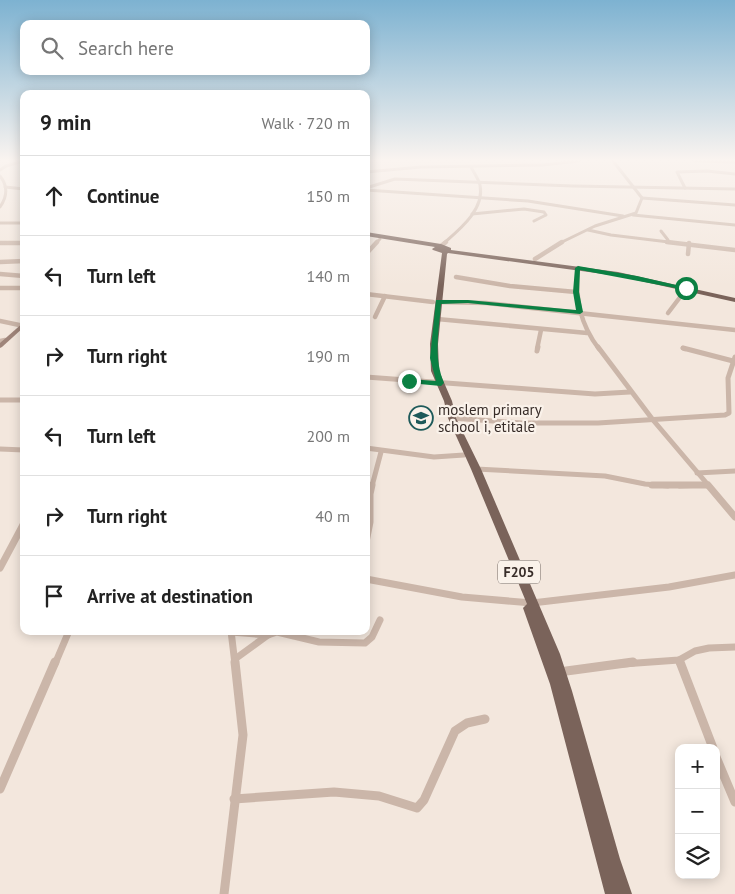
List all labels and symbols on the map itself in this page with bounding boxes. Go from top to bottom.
route start [675,277,698,300]
route end [398,370,421,393]
place label: moslem primary school i, etitale [438,400,542,436]
school or university icon: moslem primary school i, etitale [408,405,434,431]
road number: F205 [498,560,540,584]

